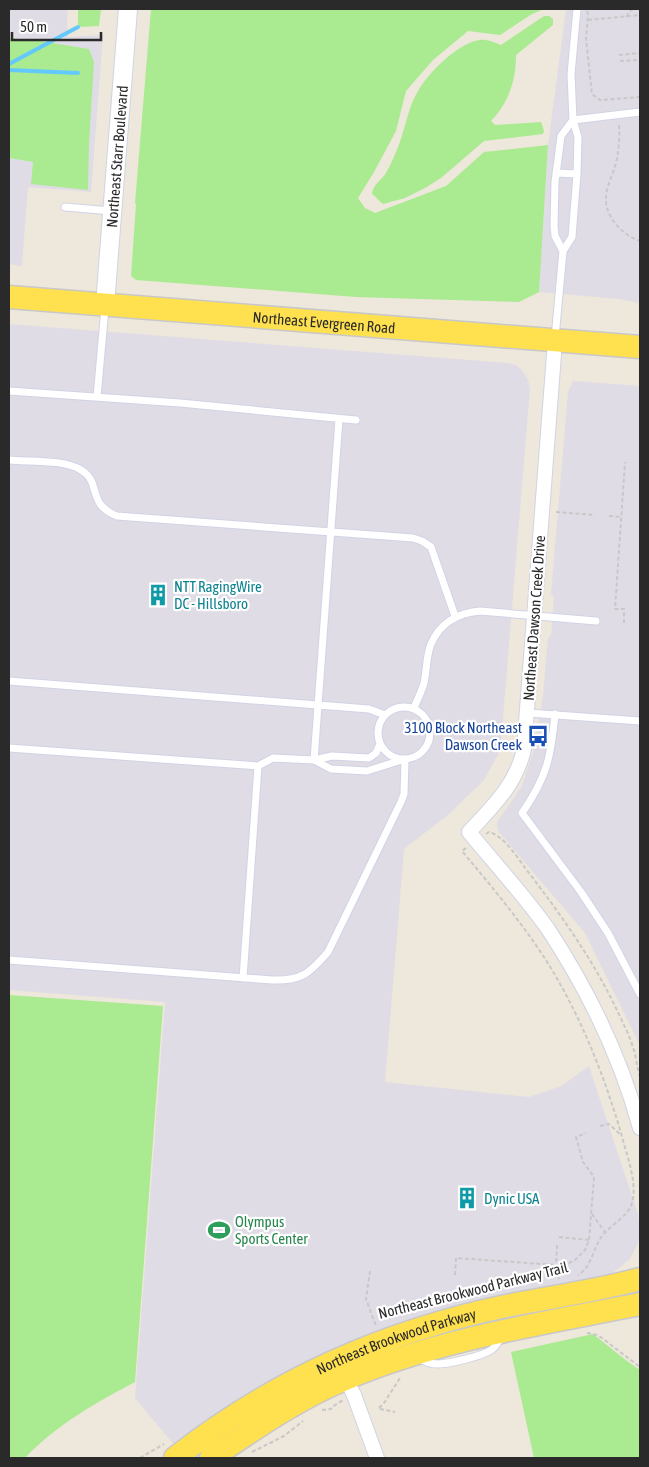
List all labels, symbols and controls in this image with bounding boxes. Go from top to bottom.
scale bar [12,10,101,42]
text: 50 m [20,18,47,35]
street label: Northeast Starr Boulevard [103,85,131,228]
street label: Northeast Evergreen Road [252,308,396,336]
street label: Northeast Dawson Creek Drive [520,535,548,701]
place label: NTT RagingWire DC - Hillsboro [174,578,262,612]
building icon: NTT RagingWire DC - Hillsboro [145,582,171,608]
place label: 3100 Block Northeast Dawson Creek [404,719,522,753]
bus stop icon: 3100 Block Northeast Dawson Creek [525,723,551,749]
building icon: Dynic USA [454,1185,480,1211]
place label: Dynic USA [484,1190,540,1207]
place label: Olympus Sports Center [235,1213,308,1247]
sports icon: Olympus Sports Center [206,1217,232,1243]
street label: Northeast Brookwood Parkway Trail [376,1258,570,1322]
street label: Northeast Brookwood Parkway [313,1305,478,1377]

